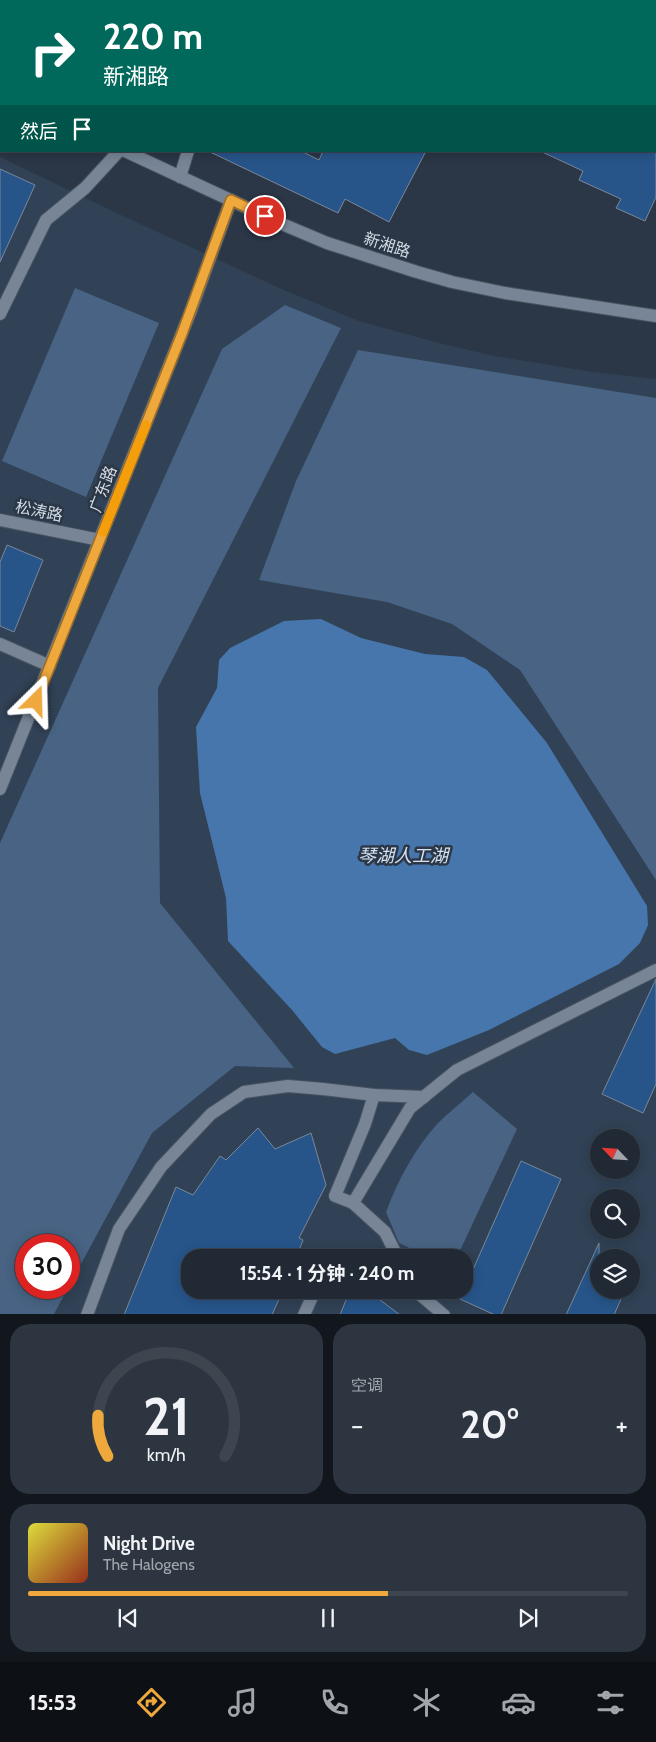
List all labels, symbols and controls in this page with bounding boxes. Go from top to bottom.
text: 220 m [103,15,203,58]
icon: right [20,20,85,85]
text: 新湘路 [103,63,169,90]
icon: arrive [68,115,96,143]
text: 然后 [20,120,58,143]
pin [244,195,286,237]
icon: arrive [251,202,279,230]
street label: 新湘路 [361,229,413,261]
street label: 广东路 [86,463,120,515]
street label: 松涛路 [14,497,64,525]
position arrow [9.0,674,61.0,726]
water label: 琴湖人工湖 [358,845,451,867]
north arrow [590,1129,640,1179]
map controls [590,1129,640,1299]
button: search [590,1189,640,1239]
speed limit sign: 30 [15,1234,80,1299]
button: layers [590,1249,640,1299]
text: 15:54 · 1 分钟 · 240 m [240,1262,414,1285]
text: 空调 [351,1376,383,1395]
text: 21 [143,1385,190,1448]
text: 20° [461,1401,518,1448]
text: − [351,1408,363,1442]
text: + [616,1408,628,1442]
text: km/h [147,1444,186,1465]
text: Night Drive [103,1532,195,1555]
text: The Halogens [103,1555,195,1574]
icon: previous [114,1604,142,1632]
icon: pause [314,1604,342,1632]
icon: next [514,1604,542,1632]
icon: directions [134,1685,169,1720]
icon: music [225,1685,260,1720]
icon: phone [317,1685,352,1720]
icon: climate [409,1685,444,1720]
icon: car [501,1685,536,1720]
icon: filters [593,1685,628,1720]
text: 15:53 [28,1689,77,1716]

